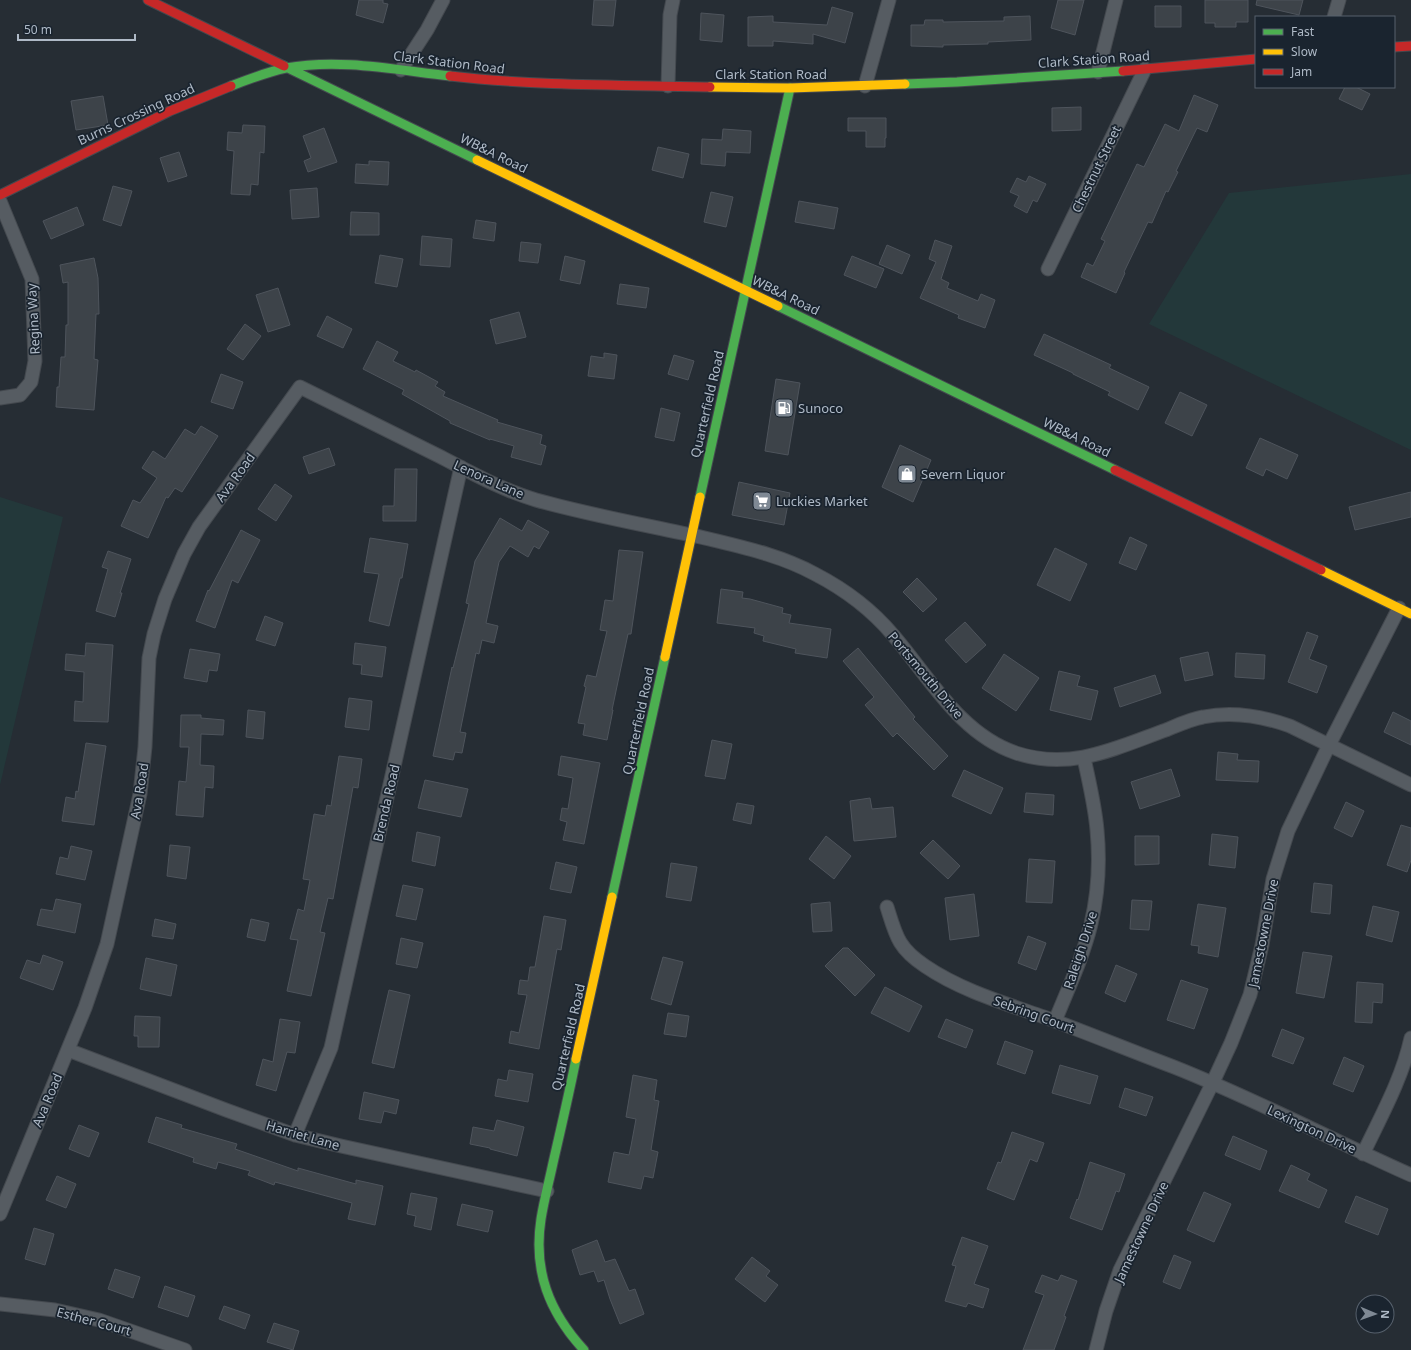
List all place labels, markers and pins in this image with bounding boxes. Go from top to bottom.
fuel station icon: Sunoco [773,397,795,419]
place label: Sunoco [798,399,843,417]
shop icon: Severn Liquor [896,463,918,485]
place label: Severn Liquor [921,465,1006,483]
supermarket icon: Luckies Market [751,490,773,512]
place label: Luckies Market [776,492,868,510]

